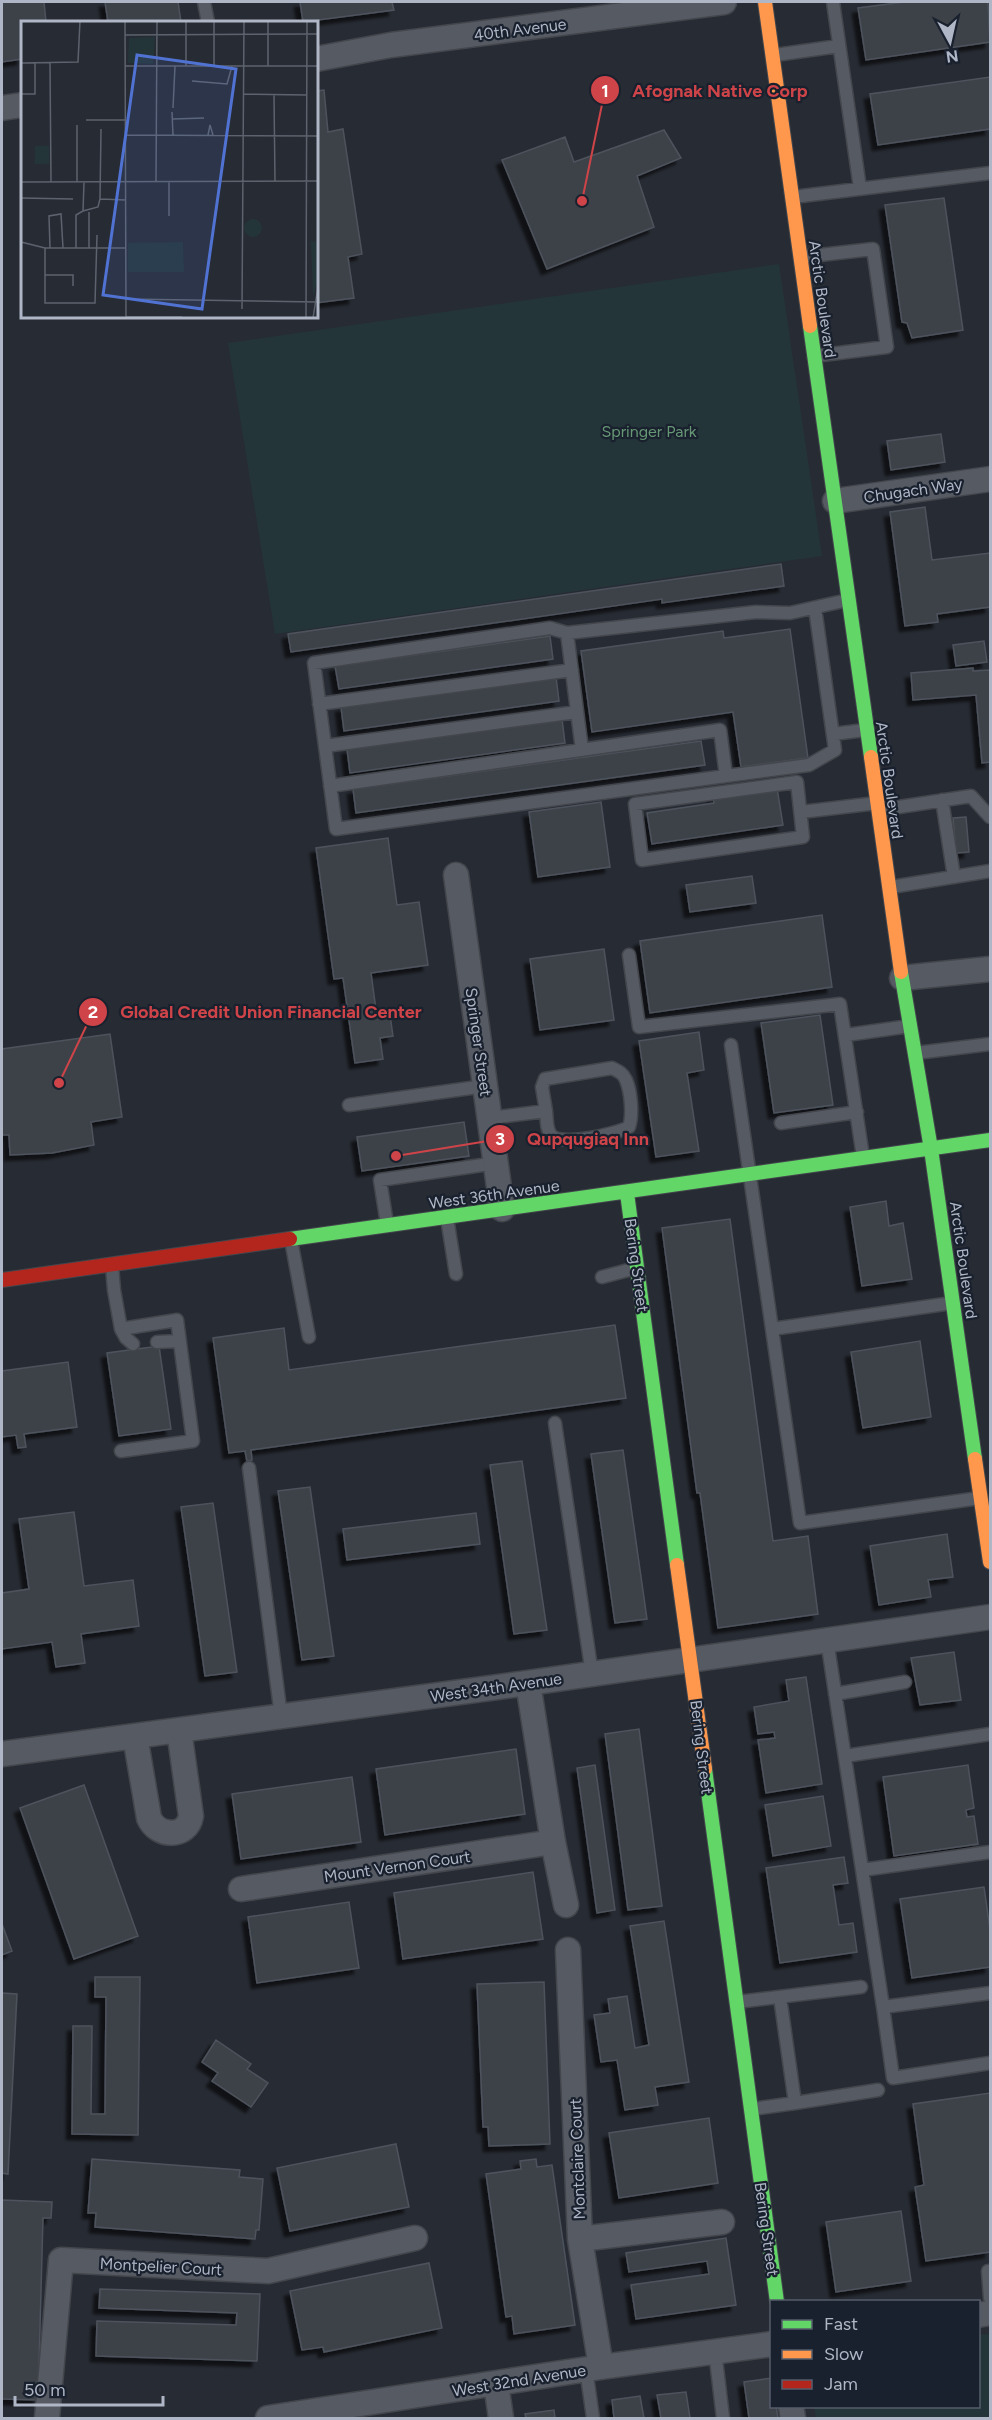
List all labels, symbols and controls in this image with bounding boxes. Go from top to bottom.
north arrow [920,12,980,72]
street label: 40th Avenue [473,14,568,45]
inset map [21,21,318,318]
text: N [945,46,959,67]
callout: Afognak Native Corp [590,72,820,108]
text: 1 [601,80,609,102]
text: Afognak Native Corp [632,80,808,102]
street label: Arctic Boulevard [805,239,840,359]
park label: Springer Park [601,422,697,441]
street label: Chugach Way [862,474,964,507]
street label: Arctic Boulevard [872,720,907,840]
street label: Springer Street [461,986,496,1098]
callout: Global Credit Union Financial Center [78,994,434,1030]
text: 2 [88,1001,98,1023]
text: Global Credit Union Financial Center [120,1001,422,1023]
callout: Qupqugiaq Inn [485,1121,661,1157]
text: 3 [495,1128,505,1150]
text: Qupqugiaq Inn [527,1128,649,1150]
street label: West 36th Avenue [428,1176,561,1213]
street label: Arctic Boulevard [946,1200,981,1320]
street label: Bering Street [621,1217,653,1313]
street label: West 34th Avenue [429,1669,563,1706]
street label: Bering Street [686,1699,717,1795]
street label: Mount Vernon Court [323,1847,471,1886]
street label: Montclaire Court [566,2098,589,2220]
street label: Bering Street [751,2181,783,2277]
street label: Montpelier Court [99,2254,223,2279]
legend [770,2300,980,2408]
text: Fast [824,2313,858,2335]
text: Slow [824,2343,863,2365]
street label: West 32nd Avenue [451,2361,587,2400]
scale bar [15,2369,164,2407]
text: Jam [824,2373,858,2395]
text: 50 m [24,2379,66,2401]

